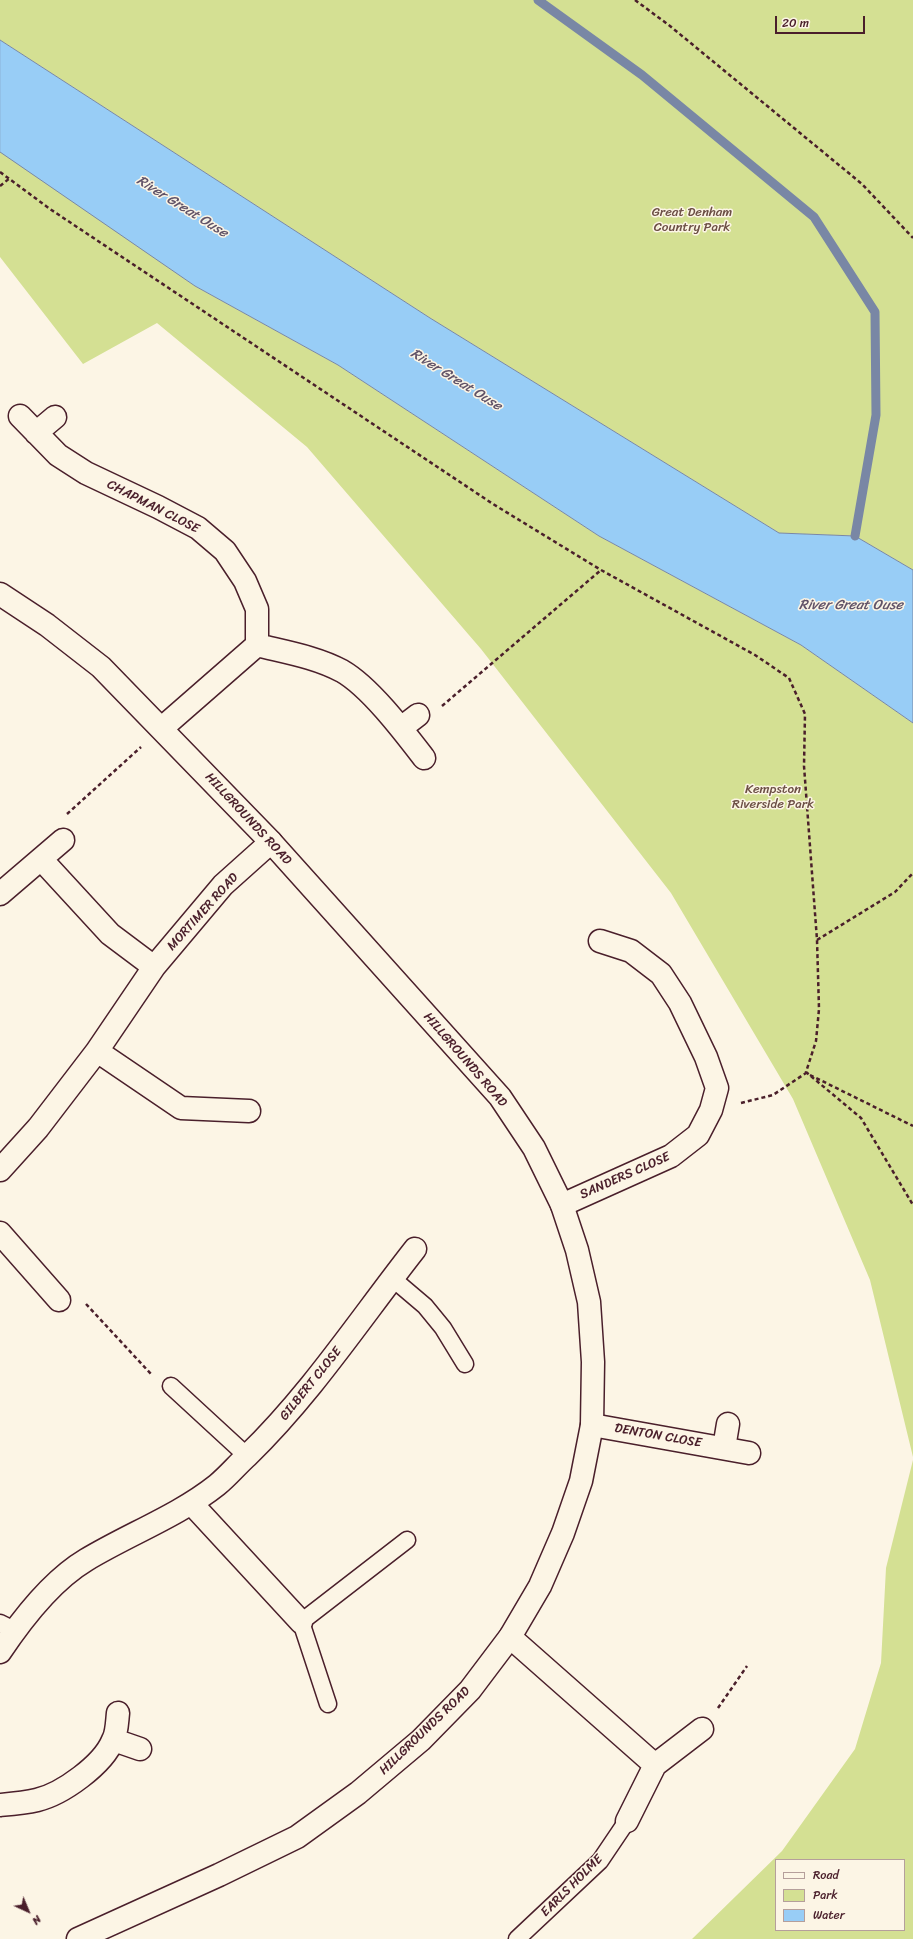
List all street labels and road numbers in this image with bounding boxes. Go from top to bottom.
street label: CHAPMAN CLOSE [104,477,202,537]
street label: HILLGROUNDS ROAD [201,770,295,868]
street label: MORTIMER ROAD [164,870,242,954]
street label: HILLGROUNDS ROAD [420,1010,510,1110]
street label: SANDERS CLOSE [578,1149,672,1203]
street label: GILBERT CLOSE [277,1344,345,1424]
street label: DENTON CLOSE [613,1421,703,1451]
street label: HILLGROUNDS ROAD [376,1684,474,1778]
street label: EARLS HOLME [538,1852,606,1920]

